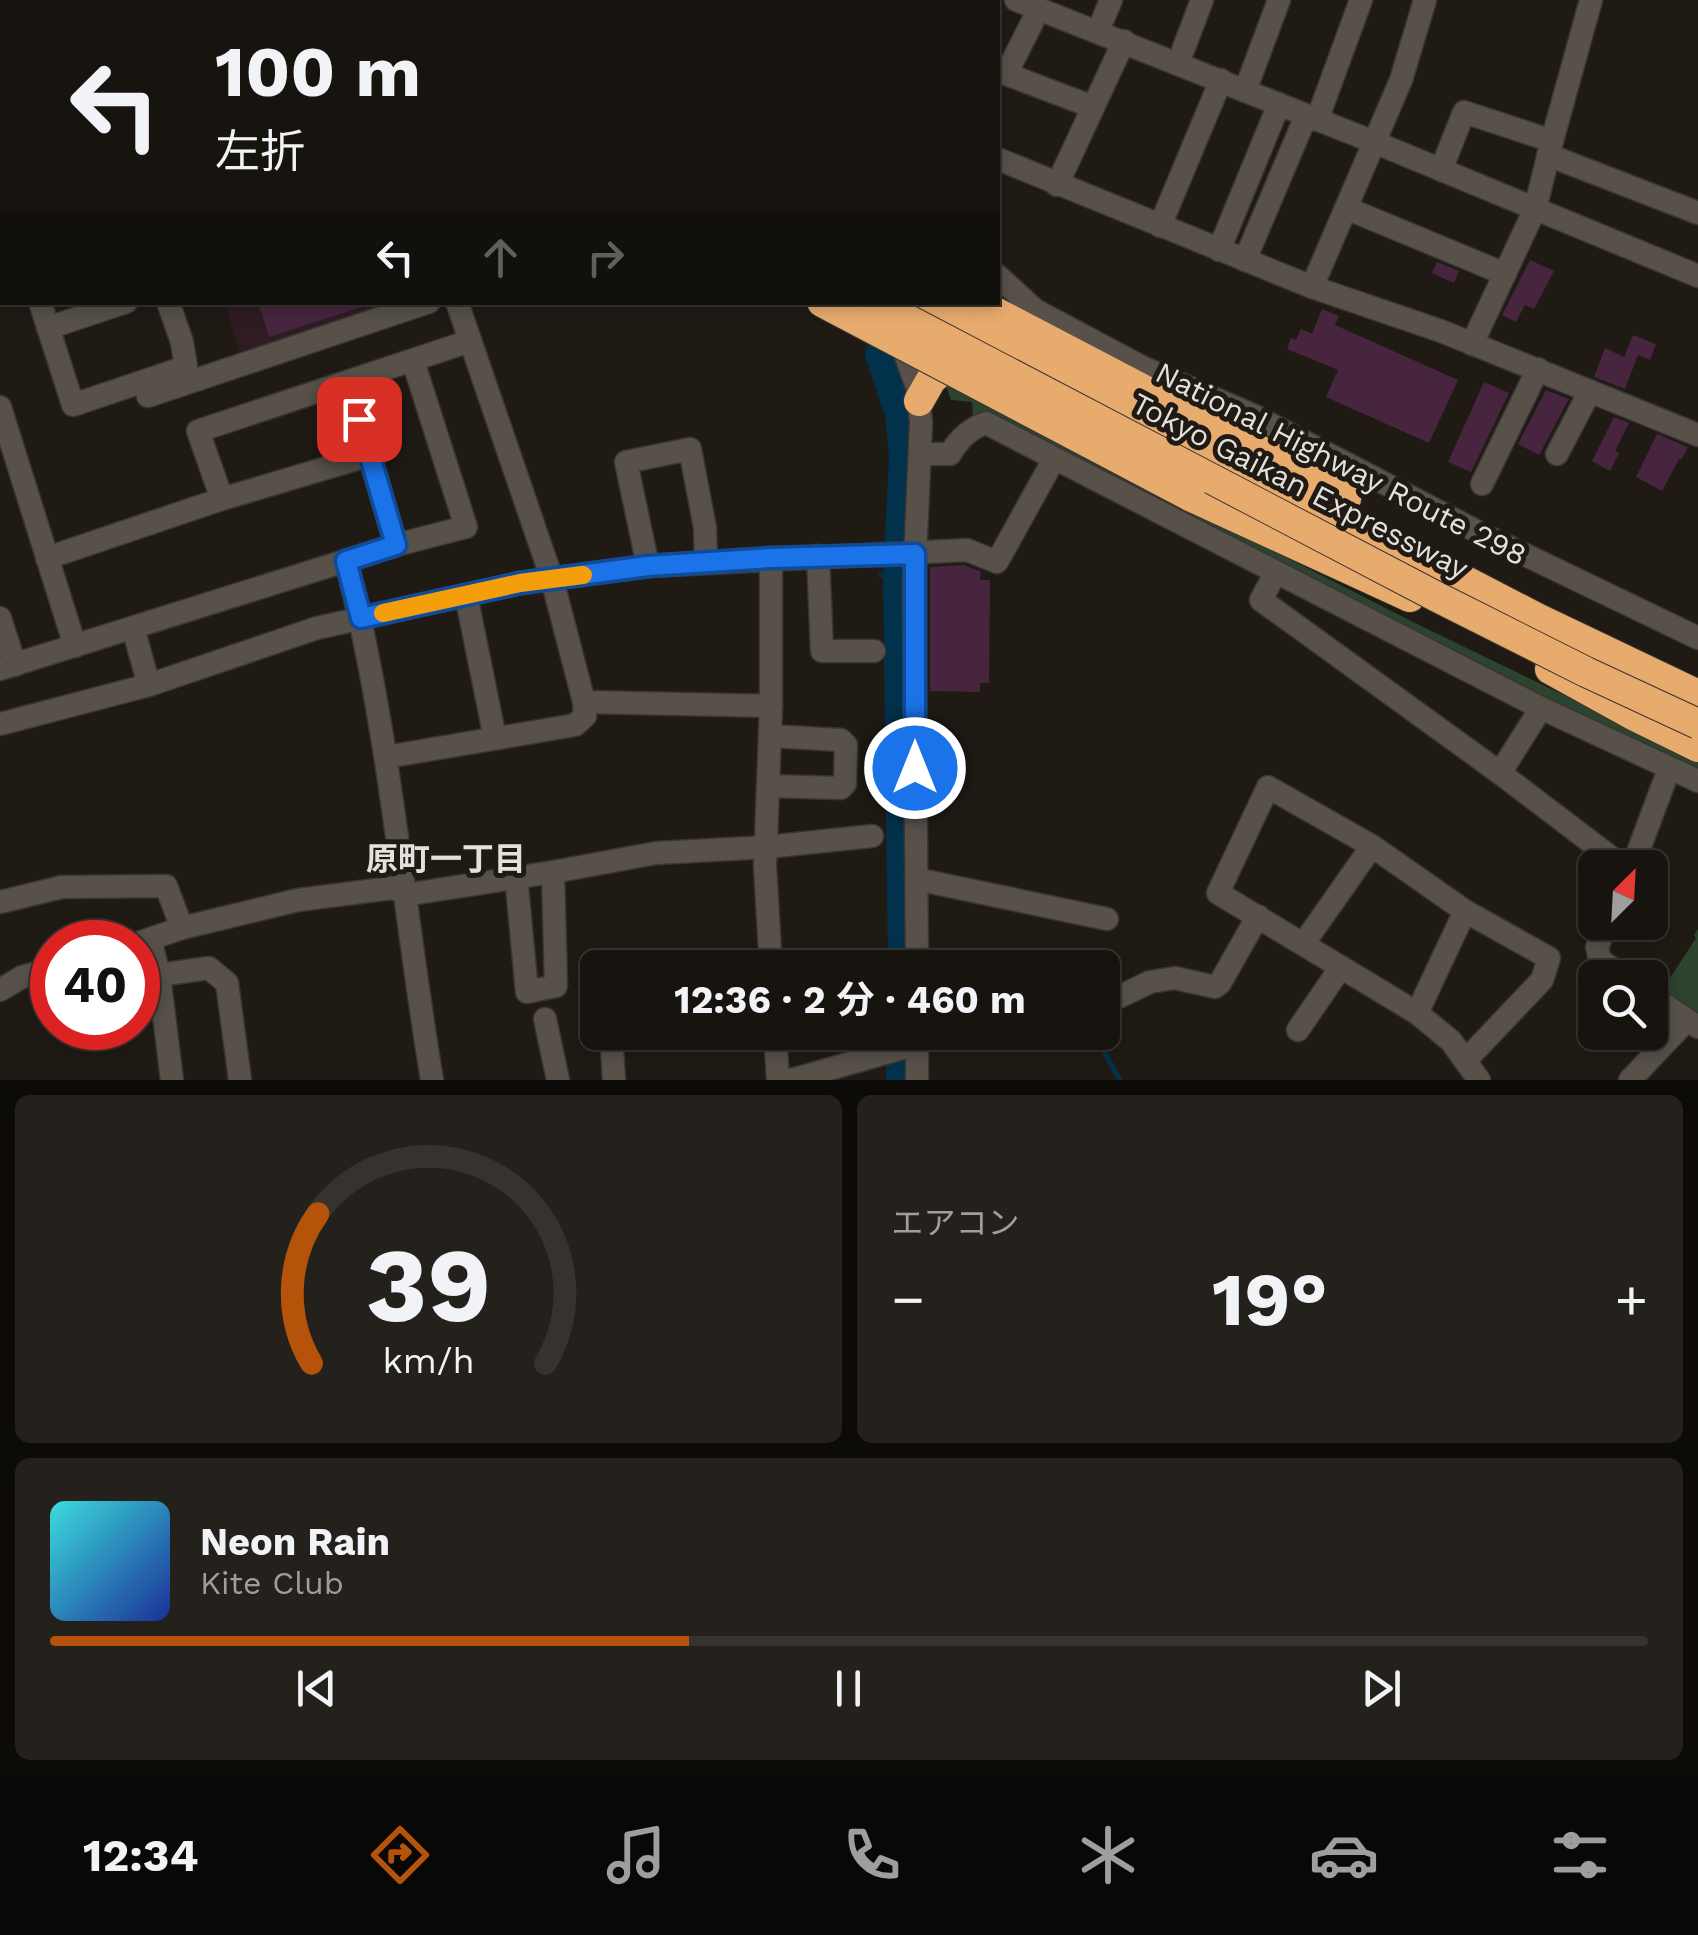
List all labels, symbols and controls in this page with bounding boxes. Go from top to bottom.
text: 100 m [215,31,421,113]
icon: left [50,40,180,170]
text: 左折 [215,125,305,178]
icon: left [368,230,423,285]
icon: ahead [473,230,528,285]
icon: right [578,230,633,285]
street label: National Highway Route 298 [1150,355,1532,573]
pin [317,377,402,462]
street label: Tokyo Gaikan Expressway [1126,385,1475,586]
icon: arrive [332,392,387,447]
position arrow [863,716,967,820]
district label: 原町一丁目 [366,840,526,878]
north arrow [1578,850,1668,940]
map controls [1578,850,1668,1050]
speed limit sign: 40 [30,920,160,1050]
button: search [1578,960,1668,1050]
text: 12:36 · 2 分 · 460 m [674,978,1026,1022]
text: エアコン [892,1204,1020,1242]
text: 39 [365,1224,491,1346]
text: 19° [1212,1255,1328,1343]
text: − [892,1267,925,1331]
text: + [1615,1267,1648,1331]
text: km/h [382,1340,474,1382]
text: Neon Rain [200,1520,390,1564]
text: Kite Club [200,1564,344,1602]
icon: previous [289,1661,344,1716]
icon: pause [821,1661,876,1716]
icon: next [1354,1661,1409,1716]
icon: directions [365,1820,435,1890]
icon: music [601,1820,671,1890]
icon: phone [837,1820,907,1890]
icon: climate [1073,1820,1143,1890]
icon: car [1309,1820,1379,1890]
icon: filters [1545,1820,1615,1890]
text: 12:34 [83,1829,199,1882]

